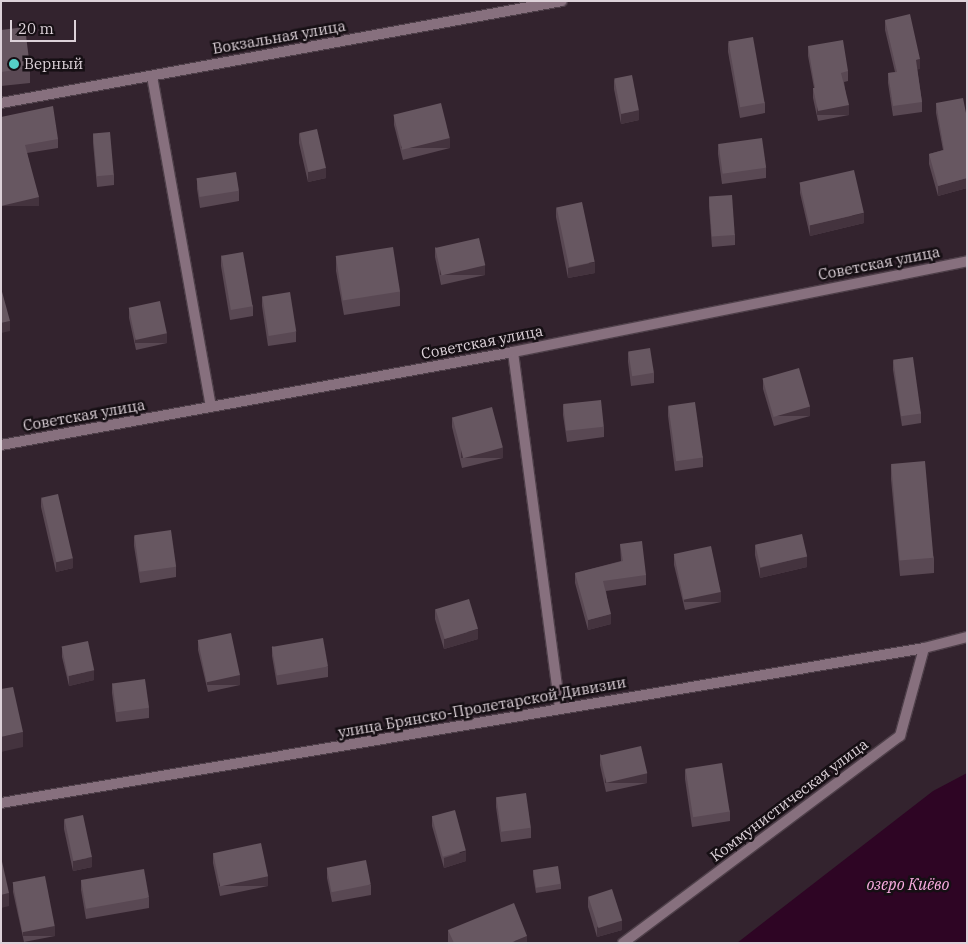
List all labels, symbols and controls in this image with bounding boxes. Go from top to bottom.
scale bar [12,10,79,42]
street label: Вокзальная улица [211,16,347,58]
text: 20 m [18,19,54,38]
place label: Верный [24,55,83,73]
marker: Верный [8,58,20,70]
street label: Советская улица [817,242,941,284]
street label: Советская улица [420,321,544,363]
street label: Советская улица [22,395,146,435]
street label: улица Брянско-Пролетарской Дивизии [337,673,627,741]
street label: Коммунистическая улица [707,735,871,865]
water label: озеро Киёво [866,874,950,894]

